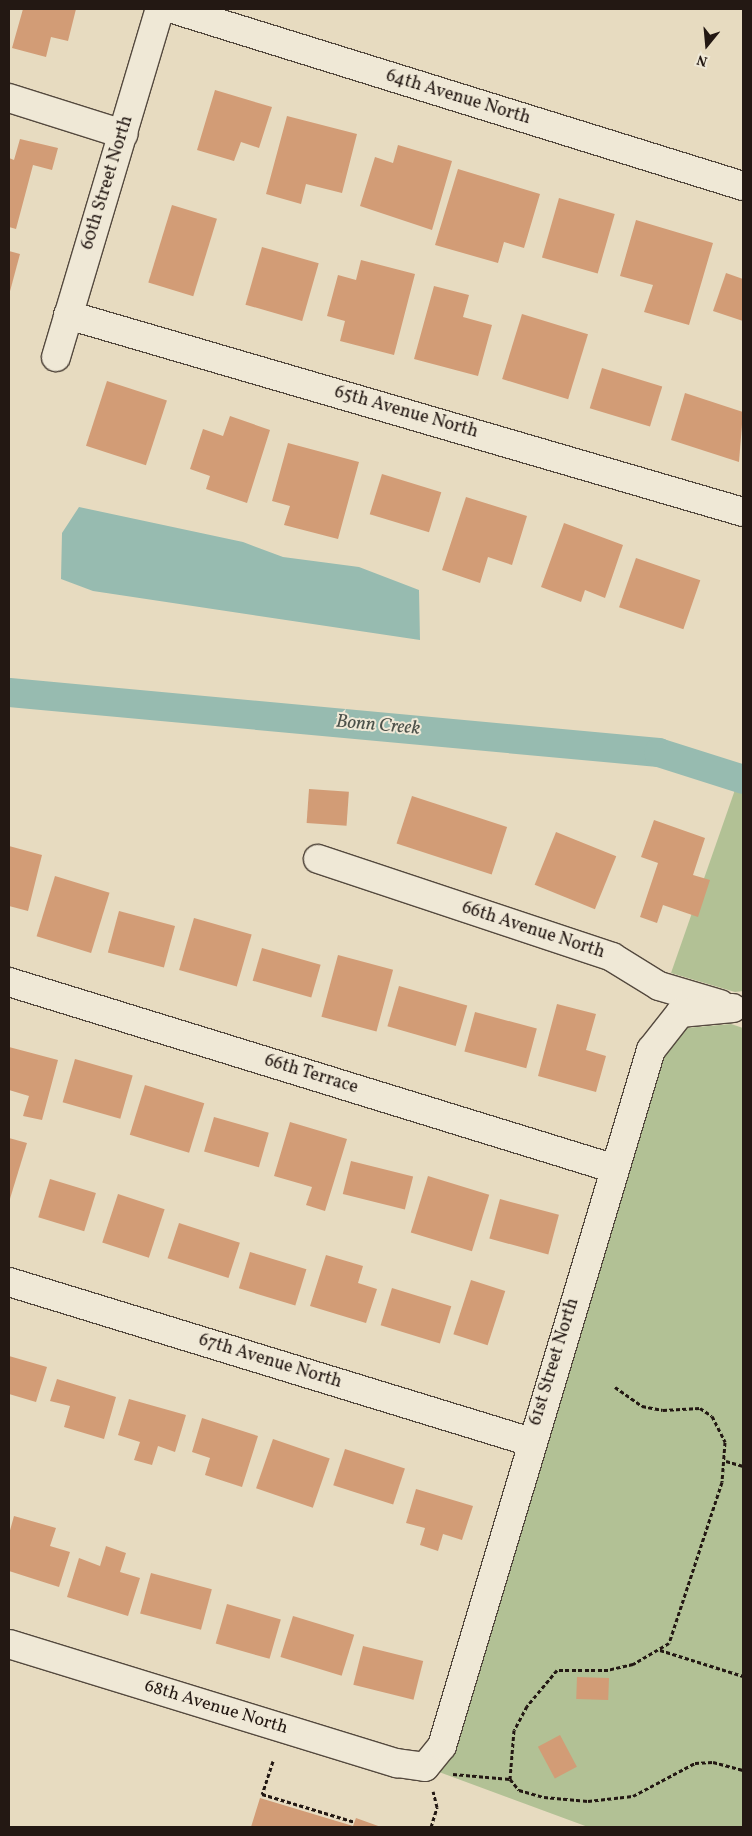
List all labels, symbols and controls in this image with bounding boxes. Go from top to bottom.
north arrow [682,20,732,70]
text: N [695,49,710,70]
street label: 64th Avenue North [383,66,533,130]
street label: 60th Street North [77,113,139,253]
street label: 65th Avenue North [332,382,480,444]
water label: Bonn Creek [335,711,421,741]
street label: 66th Avenue North [459,898,607,964]
street label: 66th Terrace [261,1050,361,1100]
street label: 61st Street North [525,1296,585,1428]
street label: 67th Avenue North [196,1330,344,1394]
street label: 68th Avenue North [142,1676,290,1740]

